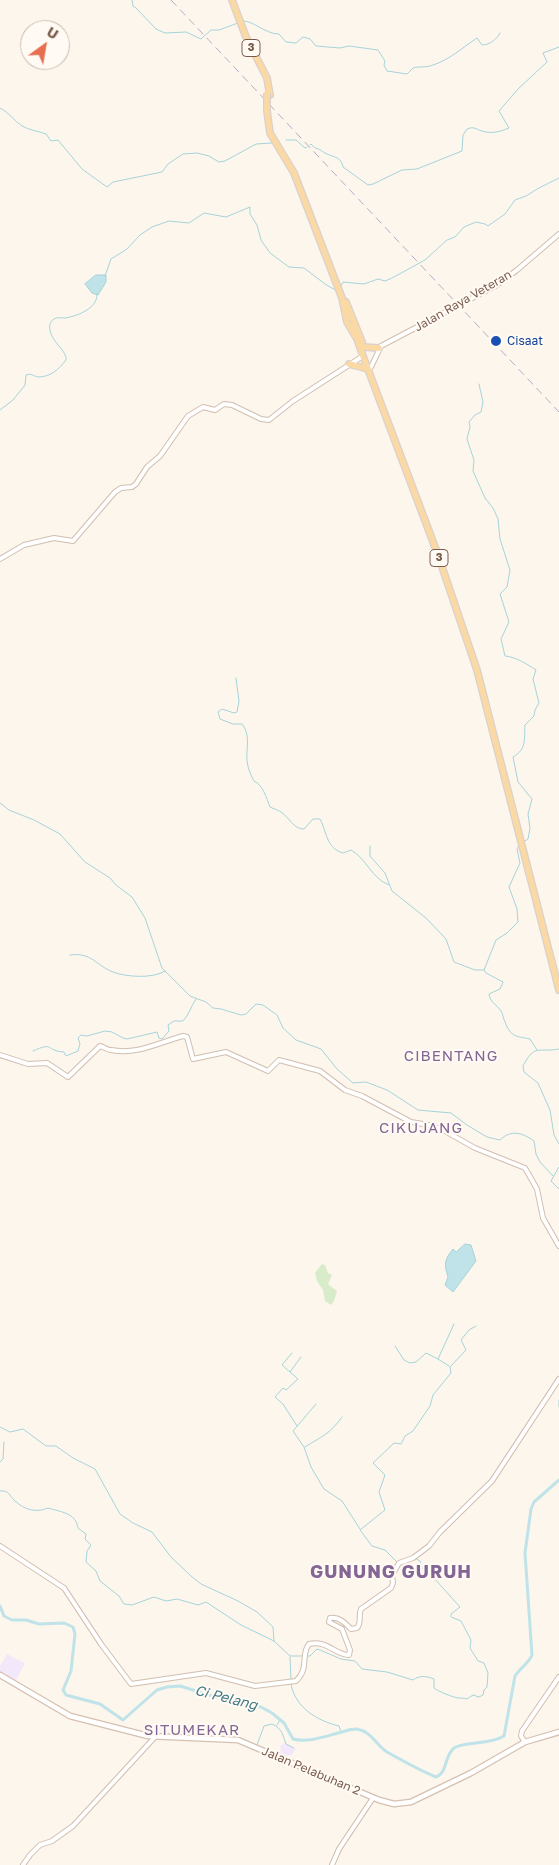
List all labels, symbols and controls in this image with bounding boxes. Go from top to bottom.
north arrow [20,20,70,70]
text: U [44,23,62,43]
road number: 3 [242,40,260,56]
street label: Jalan Raya Veteran [412,267,514,335]
marker: Cisaat [489,334,503,348]
place label: Cisaat [507,334,543,348]
road number: 3 [430,550,448,566]
district label: CIBENTANG [403,1047,499,1065]
district label: CIKUJANG [378,1119,464,1137]
district label: GUNUNG GURUH [308,1561,474,1583]
water label: Ci Pelang [193,1682,259,1714]
district label: SITUMEKAR [143,1721,241,1739]
street label: Jalan Pelabuhan 2 [259,1744,363,1798]

